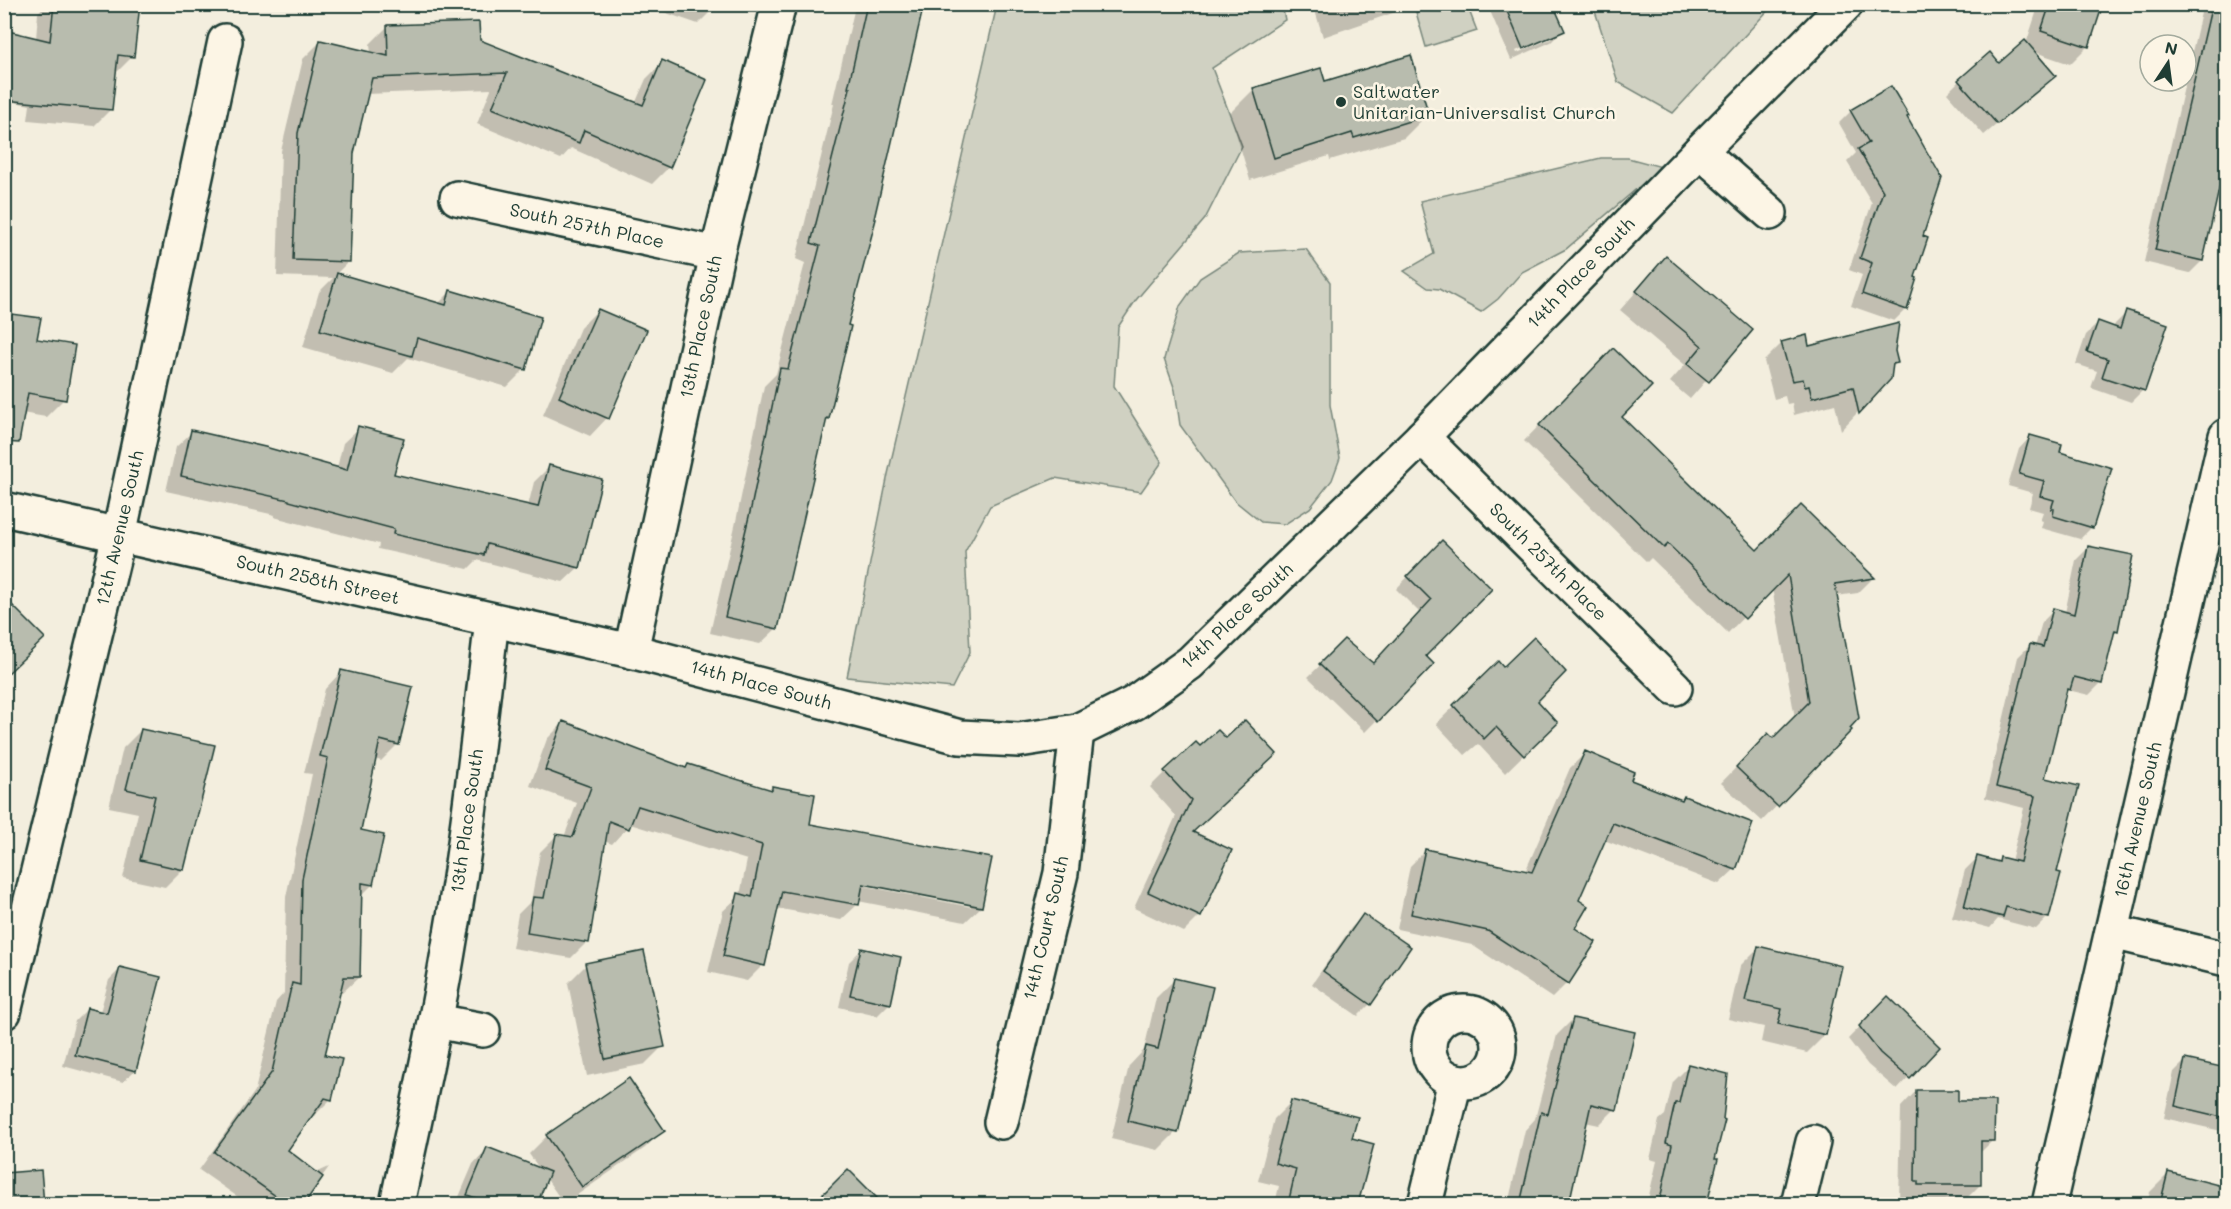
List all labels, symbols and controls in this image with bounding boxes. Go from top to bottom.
north arrow [2138,33,2198,93]
text: N [2163,36,2180,59]
place label: Saltwater Unitarian-Universalist Church [1353,79,1615,124]
marker: Saltwater Unitarian-Universalist Church [1334,95,1348,109]
street label: South 257th Place [508,197,667,253]
street label: 14th Place South [1521,212,1639,333]
street label: 13th Place South [673,253,727,400]
street label: 12th Avenue South [89,448,149,608]
street label: South 257th Place [1485,497,1613,625]
street label: South 258th Street [234,549,402,610]
street label: 14th Place South [1175,557,1298,674]
street label: 14th Place South [688,654,835,714]
street label: 16th Avenue South [2107,739,2167,900]
street label: 13th Place South [444,747,488,895]
street label: 14th Court South [1017,853,1073,1002]

